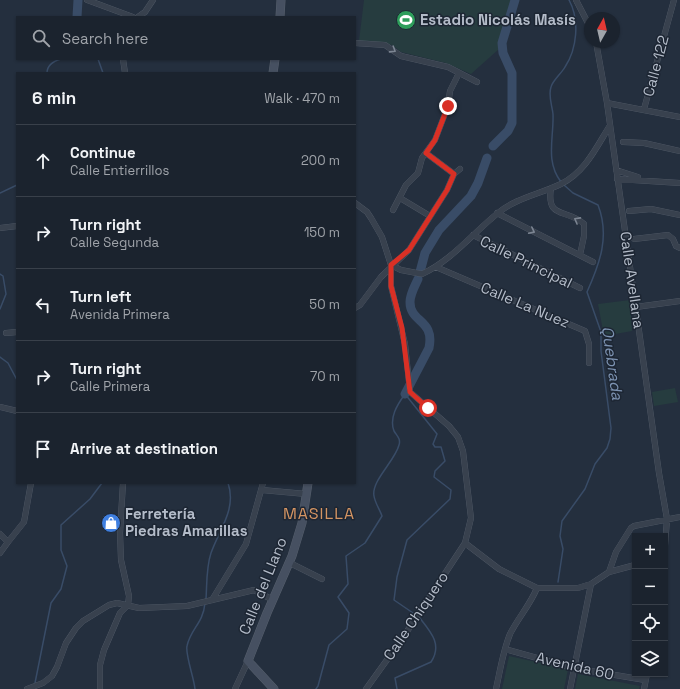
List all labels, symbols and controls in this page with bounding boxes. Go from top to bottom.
sports icon: Estadio Nicolás Masís [395,9,417,31]
place label: Estadio Nicolás Masís [420,10,576,29]
north arrow [584,12,620,48]
search box [16,16,356,60]
icon: search [30,27,52,49]
text: Search here [62,29,148,48]
street label: Calle 122 [638,33,673,99]
one-way arrow [388,45,395,52]
text: 6 min [32,87,76,109]
text: Walk · 470 m [264,90,340,107]
route end [439,97,457,115]
text: Continue [70,143,136,162]
icon: ahead [32,150,54,172]
text: 200 m [301,152,340,169]
text: Calle Entierrillos [70,162,169,179]
text: Turn right [70,215,141,234]
one-way arrow [574,218,581,225]
icon: right [32,222,54,244]
text: 150 m [304,224,340,241]
one-way arrow [528,226,535,234]
street label: Calle Avellana [616,230,649,330]
street label: Calle Principal [477,231,576,292]
text: Calle Segunda [70,234,159,251]
street label: Calle La Nuez [478,277,572,332]
text: Turn left [70,287,132,306]
icon: left [32,294,54,316]
text: 50 m [309,296,340,313]
text: Avenida Primera [70,306,170,323]
water label: Quebrada [597,325,628,402]
text: Turn right [70,359,141,378]
icon: right [32,366,54,388]
text: 70 m [310,368,340,385]
text: Calle Primera [70,378,150,395]
route start [419,399,437,417]
icon: arrive [32,438,54,460]
text: Arrive at destination [70,439,218,458]
district label: MASILLA [283,503,355,524]
place label: Ferretería Piedras Amarillas [125,504,248,540]
shop icon: Ferretería Piedras Amarillas [100,512,122,534]
map controls [632,533,668,677]
button: + [632,533,668,569]
street label: Calle del Llano [234,534,291,637]
street label: Calle Chiquero [379,568,452,664]
button: − [632,569,668,605]
button: locate [632,605,668,641]
button: layers [632,641,668,677]
street label: Avenida 60 [534,647,616,684]

